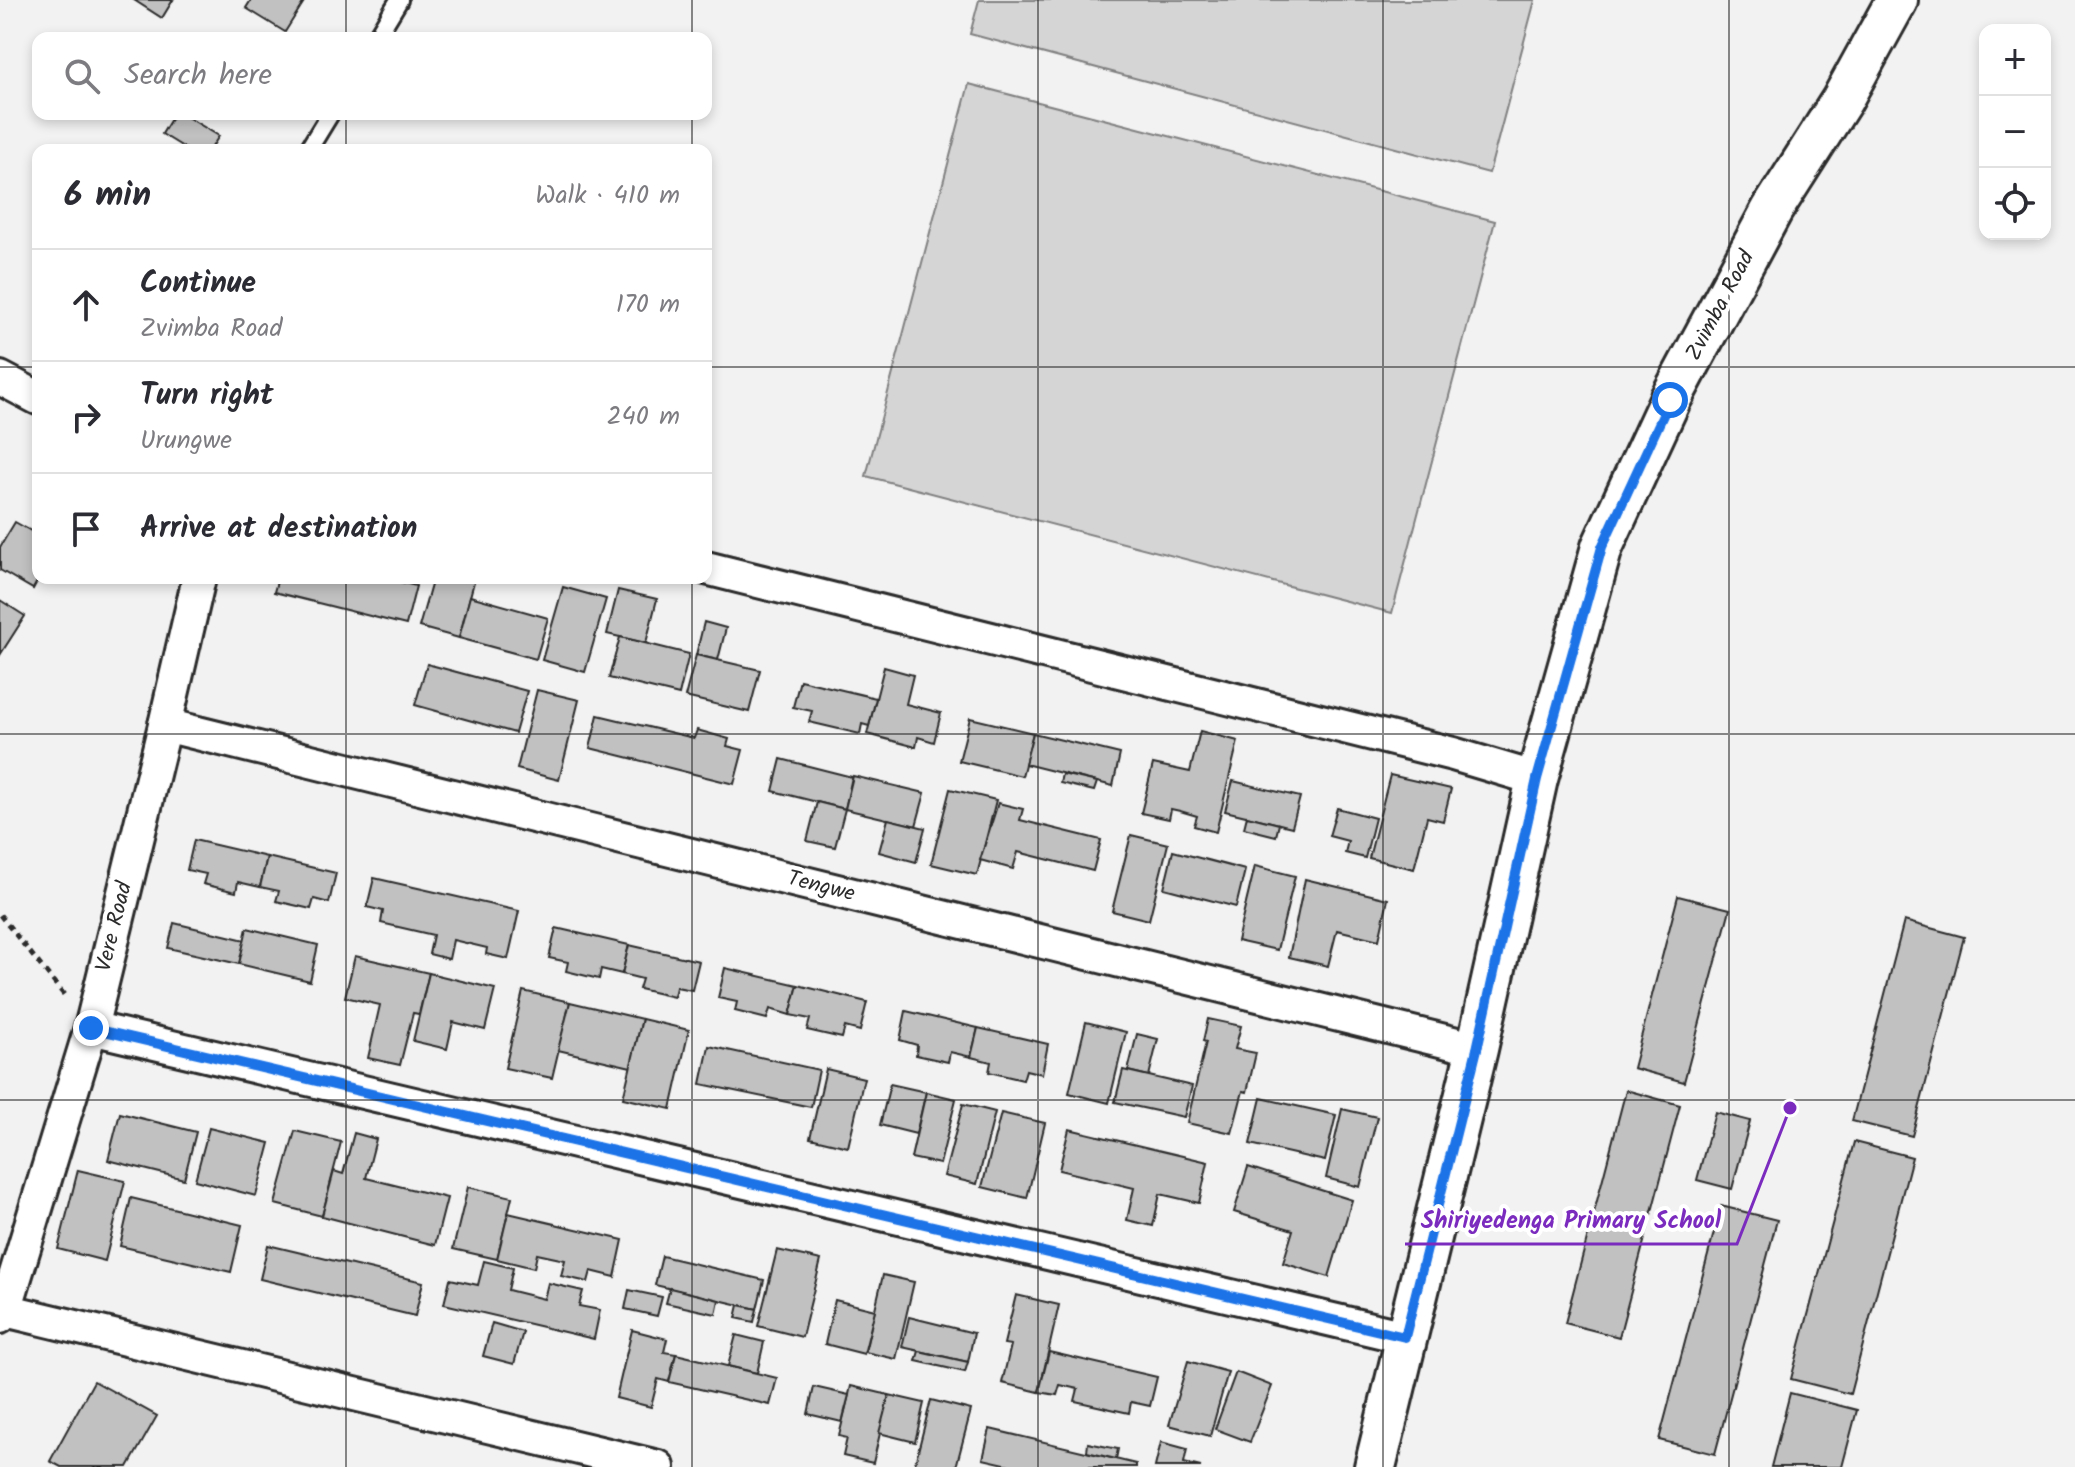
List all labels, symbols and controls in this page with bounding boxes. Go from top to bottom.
map controls [1979,24,2051,240]
button: + [1979,24,2051,96]
search box [32,32,712,120]
text: Search here [124,52,272,100]
icon: search [60,54,104,98]
button: − [1979,96,2051,168]
button: locate [1979,168,2051,240]
text: 6 min [64,169,151,223]
text: Walk · 410 m [535,175,680,217]
street label: Zvimba Road [1677,244,1765,367]
text: Continue [140,260,256,308]
icon: ahead [64,283,108,327]
text: 170 m [616,284,680,326]
text: Zvimba Road [140,308,282,350]
text: Turn right [140,372,273,420]
route start [1652,382,1688,418]
icon: right [64,395,108,439]
text: 240 m [606,396,680,438]
text: Urungwe [140,420,232,462]
text: Arrive at destination [140,505,417,553]
icon: arrive [64,507,108,551]
street label: Tengwe [784,862,859,912]
street label: Vere Road [87,877,143,976]
route end [73,1010,109,1046]
callout: Shiriyedenga Primary School [1405,1196,1737,1244]
text: Shiriyedenga Primary School [1421,1202,1722,1241]

